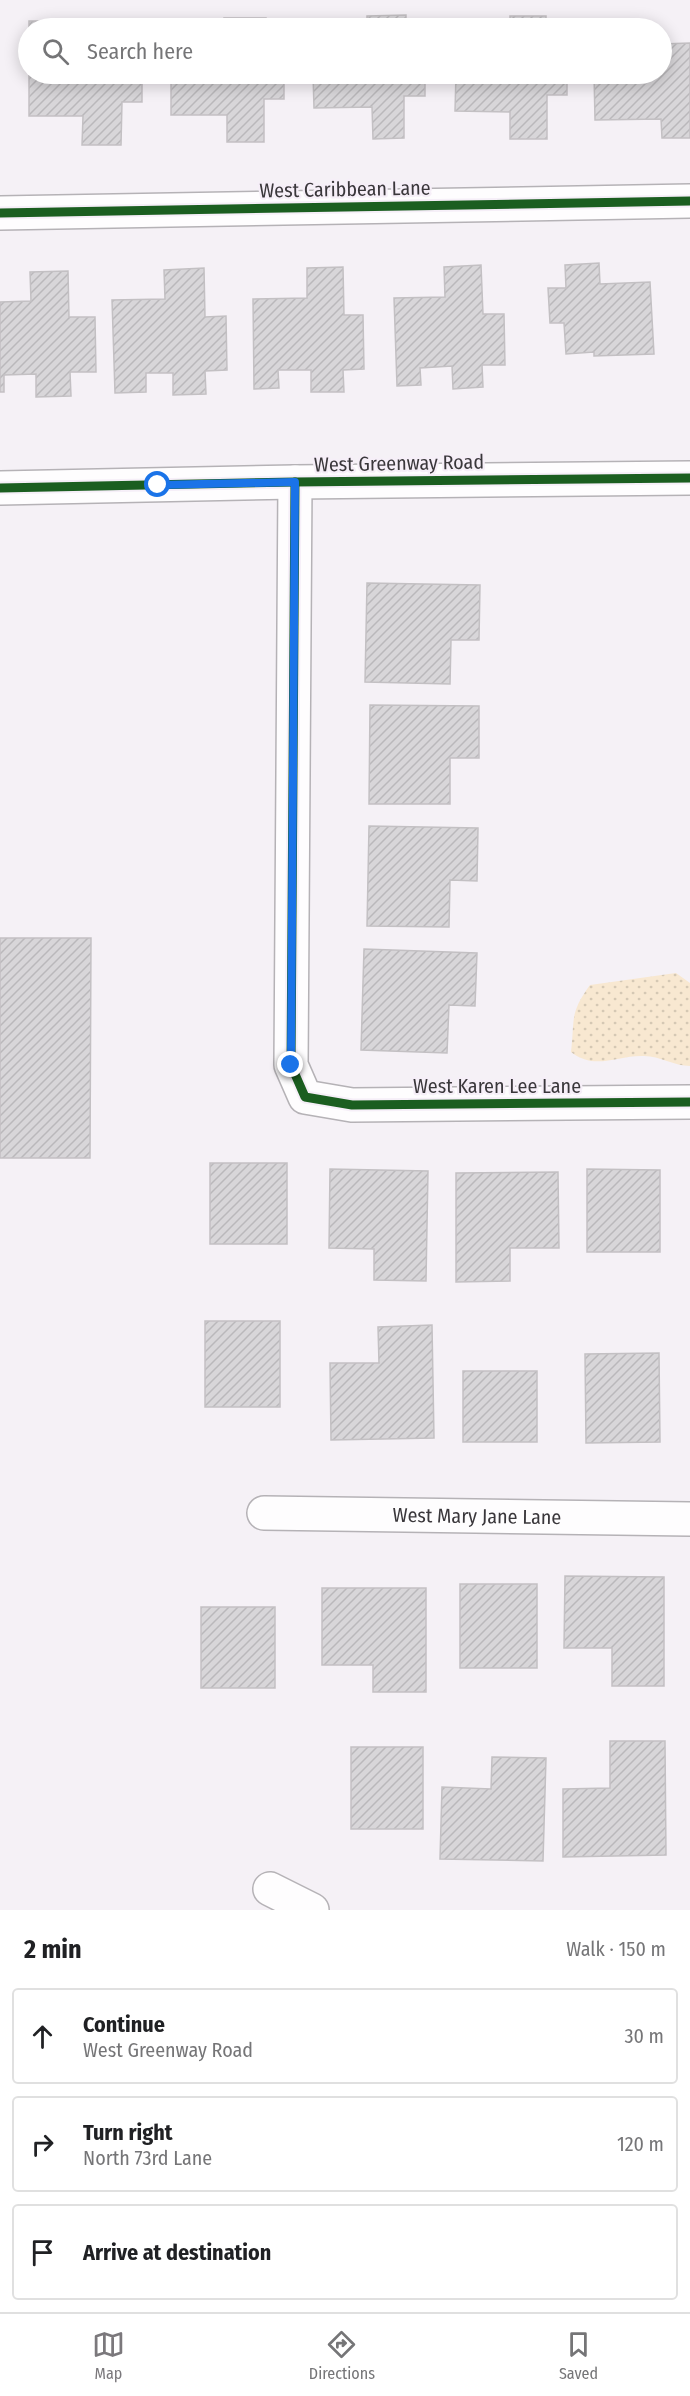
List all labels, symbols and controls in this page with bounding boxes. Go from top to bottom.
search box [18,18,672,84]
icon: search [39,35,72,68]
text: Search here [87,38,193,65]
street label: West Caribbean Lane [259,176,431,202]
street label: West Greenway Road [314,450,484,476]
route start [144,471,170,497]
route end [277,1051,303,1077]
street label: West Karen Lee Lane [413,1074,581,1098]
street label: West Mary Jane Lane [393,1503,561,1529]
text: 2 min [24,1934,82,1965]
text: Walk · 150 m [566,1937,666,1961]
text: Continue [83,2011,165,2038]
icon: ahead [26,2020,59,2053]
text: 30 m [624,2024,664,2048]
text: West Greenway Road [83,2038,253,2062]
text: Turn right [83,2119,172,2146]
icon: right [26,2128,59,2161]
text: 120 m [617,2132,664,2156]
text: North 73rd Lane [83,2146,212,2170]
icon: arrive [26,2236,59,2269]
text: Arrive at destination [83,2239,271,2266]
tab: Map [92,2328,125,2383]
tab: Directions [309,2328,375,2383]
tab: Saved [559,2328,598,2383]

